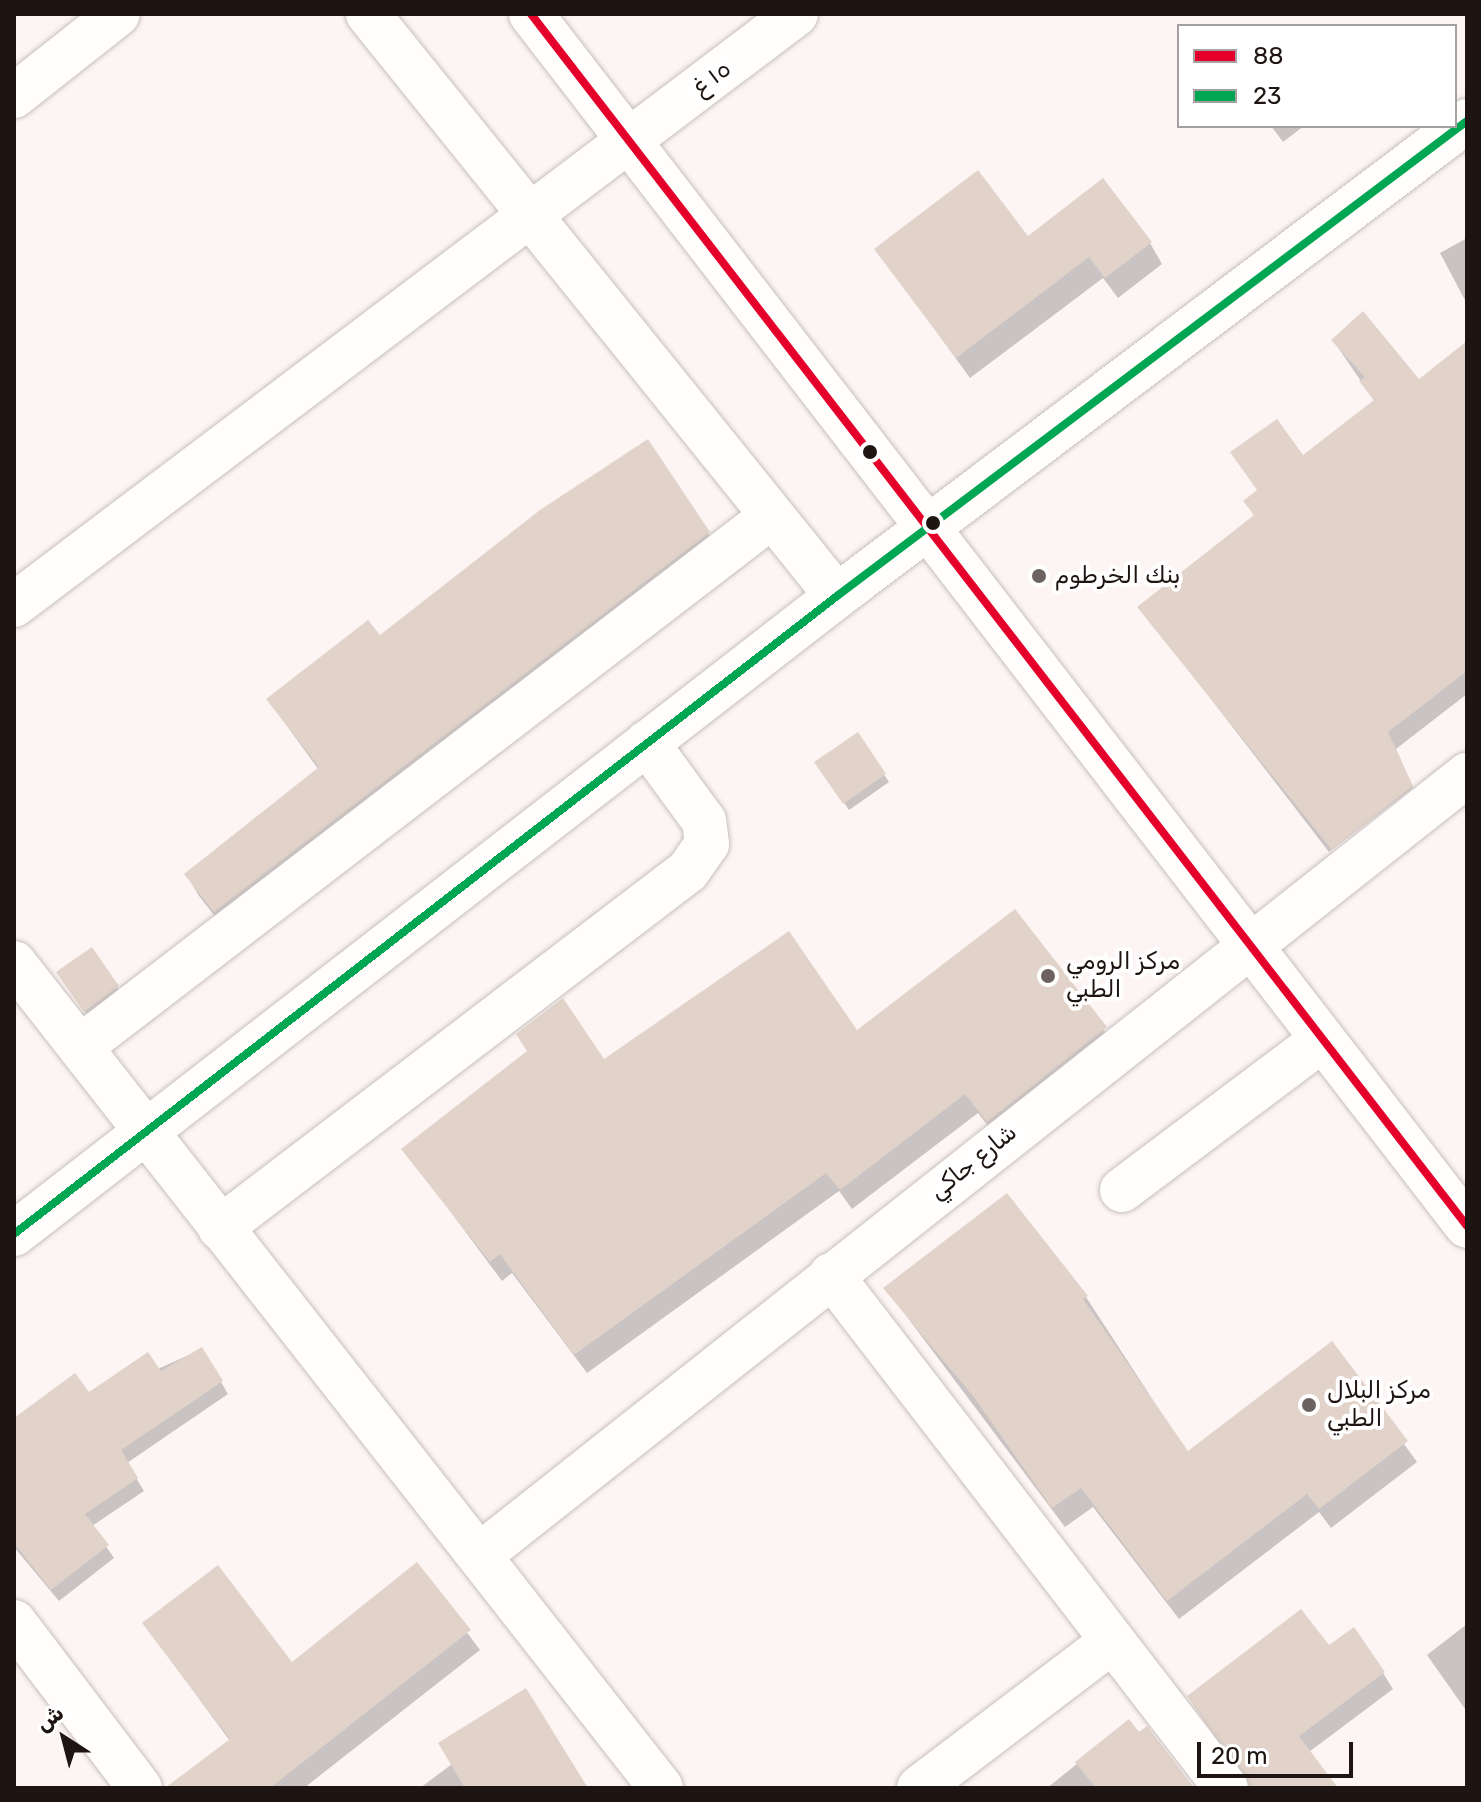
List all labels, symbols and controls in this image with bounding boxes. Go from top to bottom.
legend [1177,24,1457,128]
text: 88 [1253,42,1284,70]
street label: ١٥ غ [687,54,737,102]
text: 23 [1253,82,1282,110]
unlabelled marker [862,444,878,460]
unlabelled marker [925,515,941,531]
place label: بنك الخرطوم [1055,562,1180,590]
marker: بنك الخرطوم [1030,567,1048,585]
place label: مركز الرومي الطبي [1066,948,1180,1004]
marker: مركز الرومي الطبي [1037,965,1059,987]
street label: شارع جاكي [923,1118,1023,1206]
place label: مركز البلال الطبي [1327,1377,1431,1433]
marker: مركز البلال الطبي [1298,1394,1320,1416]
north arrow [24,1698,104,1778]
text: ش [30,1699,69,1737]
scale bar [1201,1726,1357,1776]
text: 20 m [1211,1742,1268,1770]

